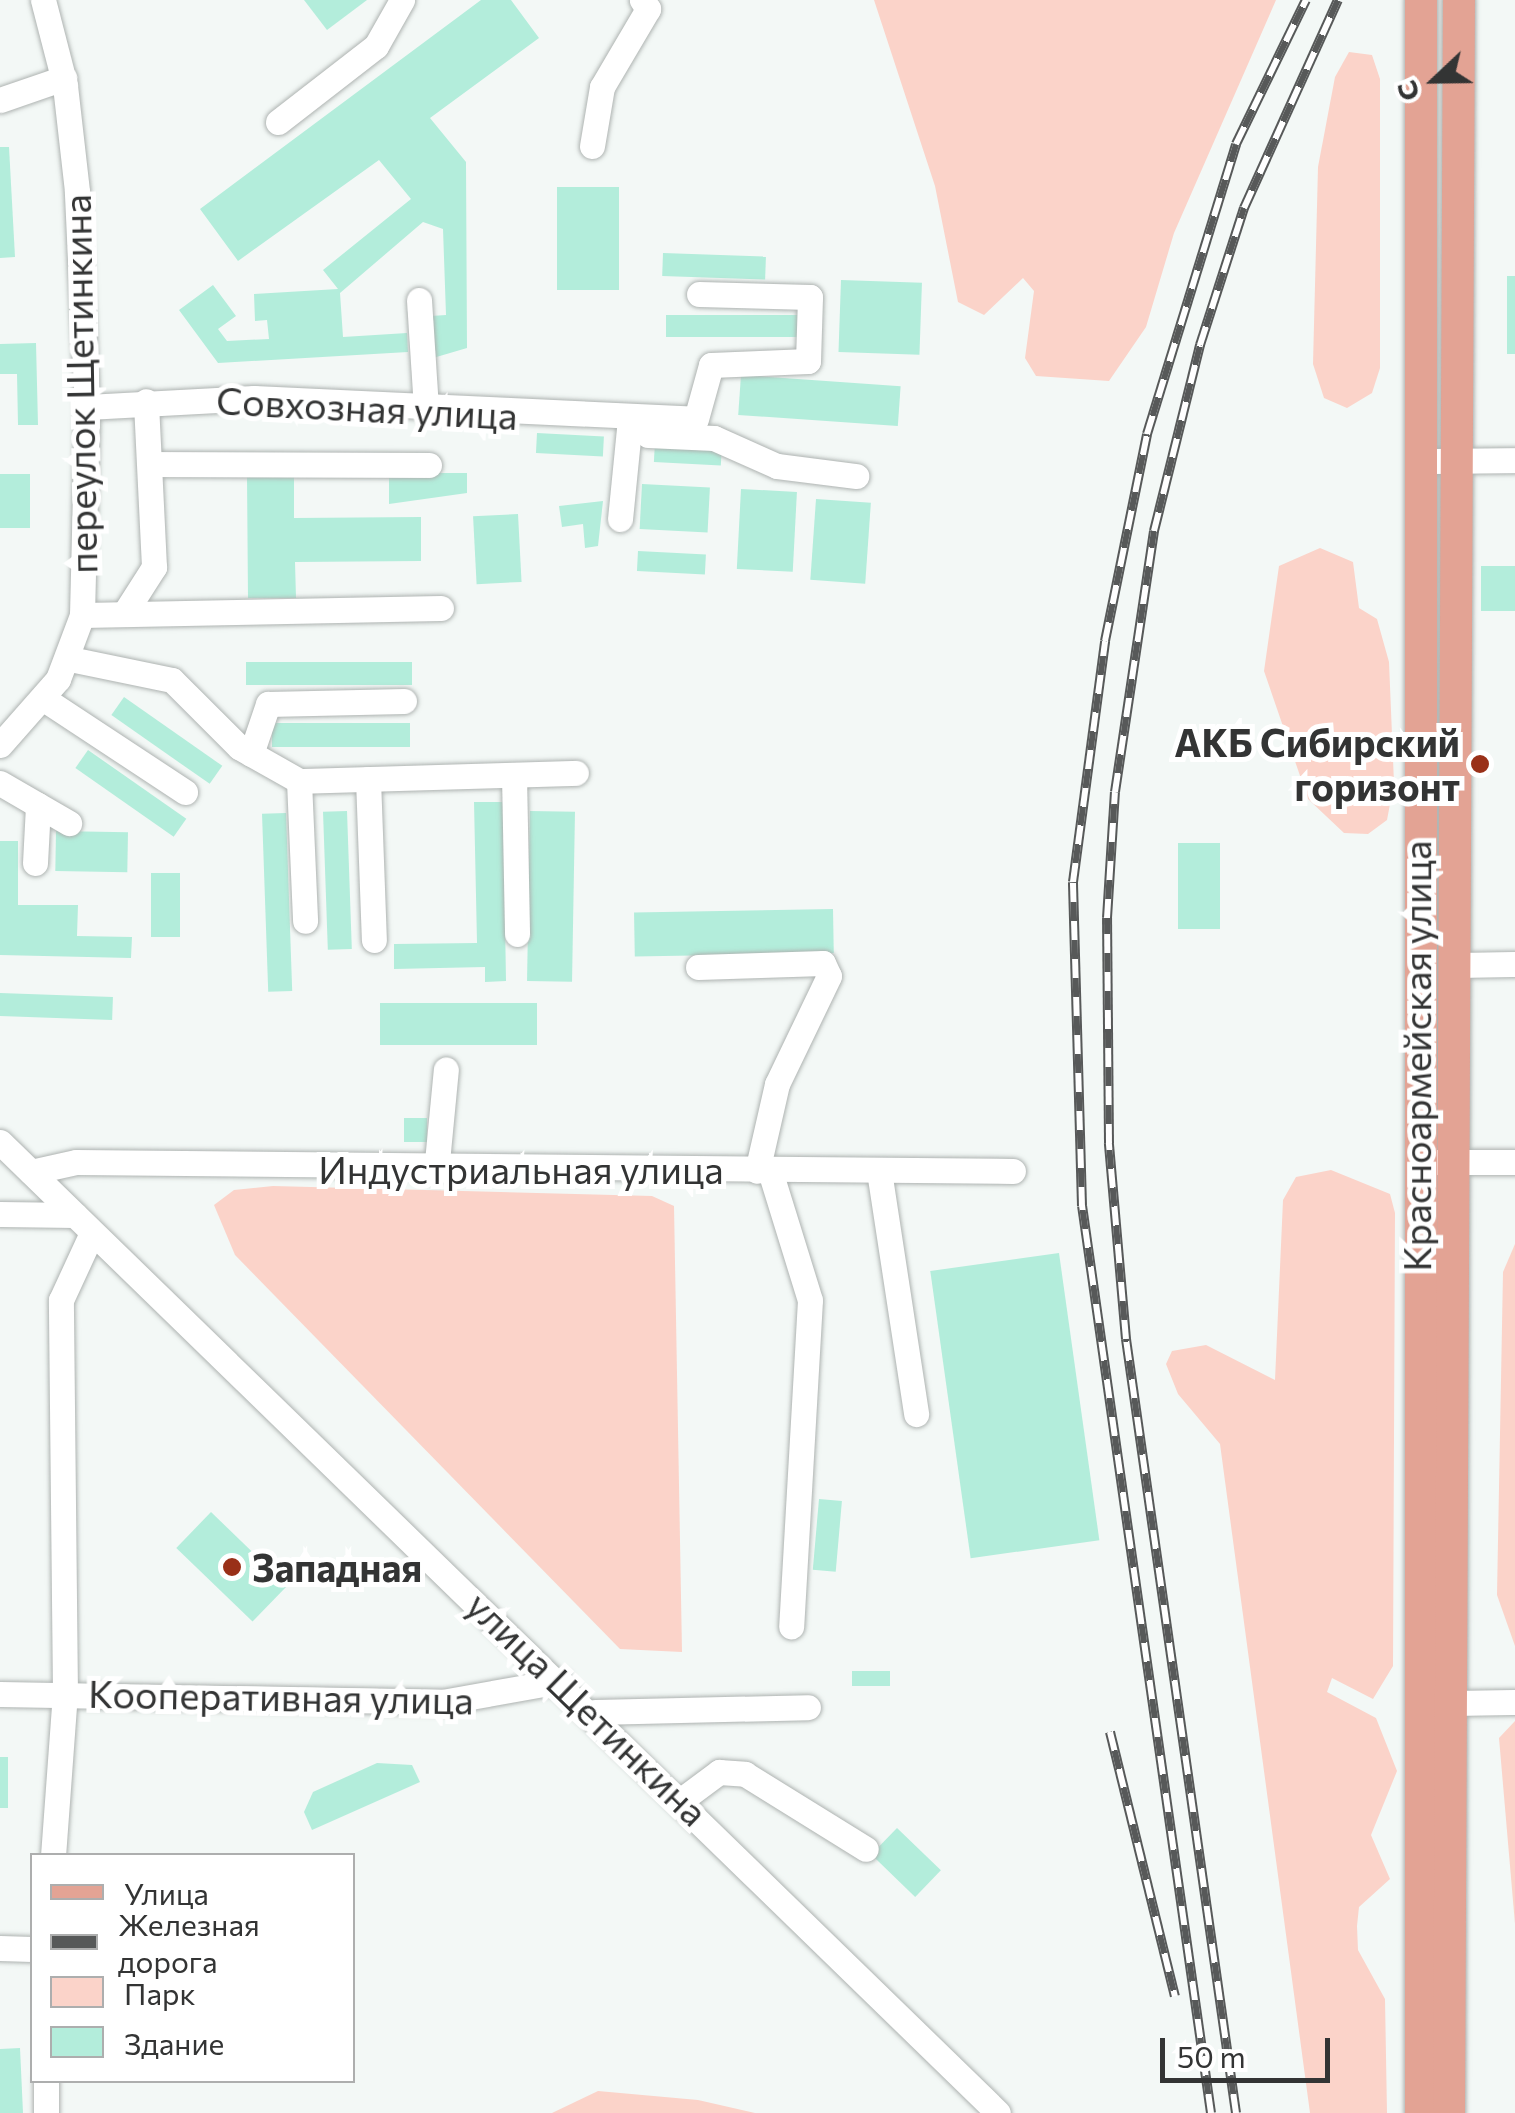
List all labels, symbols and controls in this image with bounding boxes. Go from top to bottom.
north arrow [1385,30,1485,130]
text: С [1388,76,1427,106]
street label: переулок Щетинкина [53,194,105,574]
street label: Совхозная улица [215,376,519,438]
place label: АКБ Сибирский горизонт [1174,719,1460,808]
marker: АКБ Сибирский горизонт [1469,753,1491,775]
street label: Красноармейская улица [1393,840,1439,1272]
street label: Индустриальная улица [318,1146,724,1192]
place label: Западная [252,1544,422,1590]
marker: Западная [221,1556,243,1578]
street label: улица Щетинкина [458,1582,718,1834]
street label: Кооперативная улица [88,1670,474,1722]
legend [30,1853,355,2083]
text: Улица [124,1874,209,1911]
text: Железная дорога [118,1905,260,1979]
text: Парк [124,1974,196,2011]
scale bar [1165,2018,1335,2080]
text: Здание [124,2024,224,2061]
text: 50 m [1177,2037,1246,2074]

